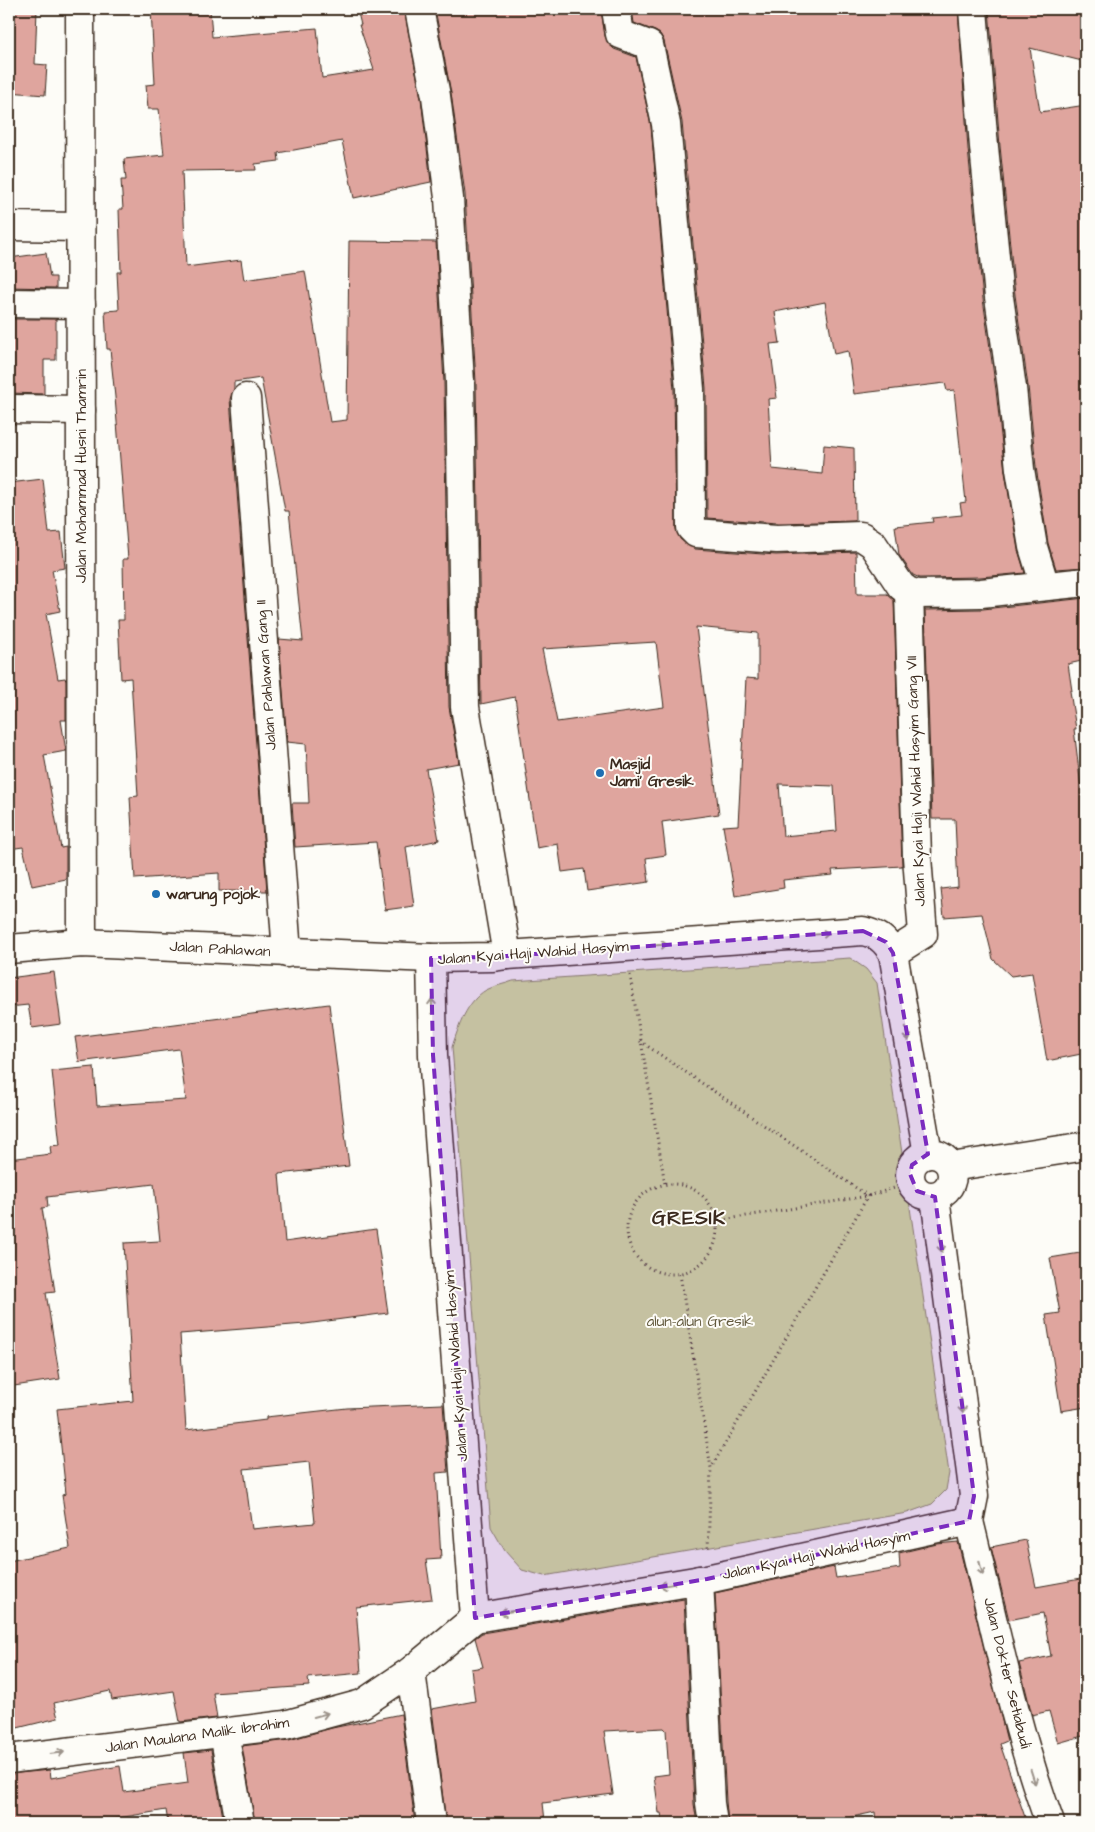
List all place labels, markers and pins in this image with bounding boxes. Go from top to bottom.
place label: Masjid Jami' Gresik [609,754,695,792]
marker: Masjid Jami' Gresik [594,767,606,779]
place label: warung pojok [166,884,261,907]
marker: warung pojok [150,888,162,900]

